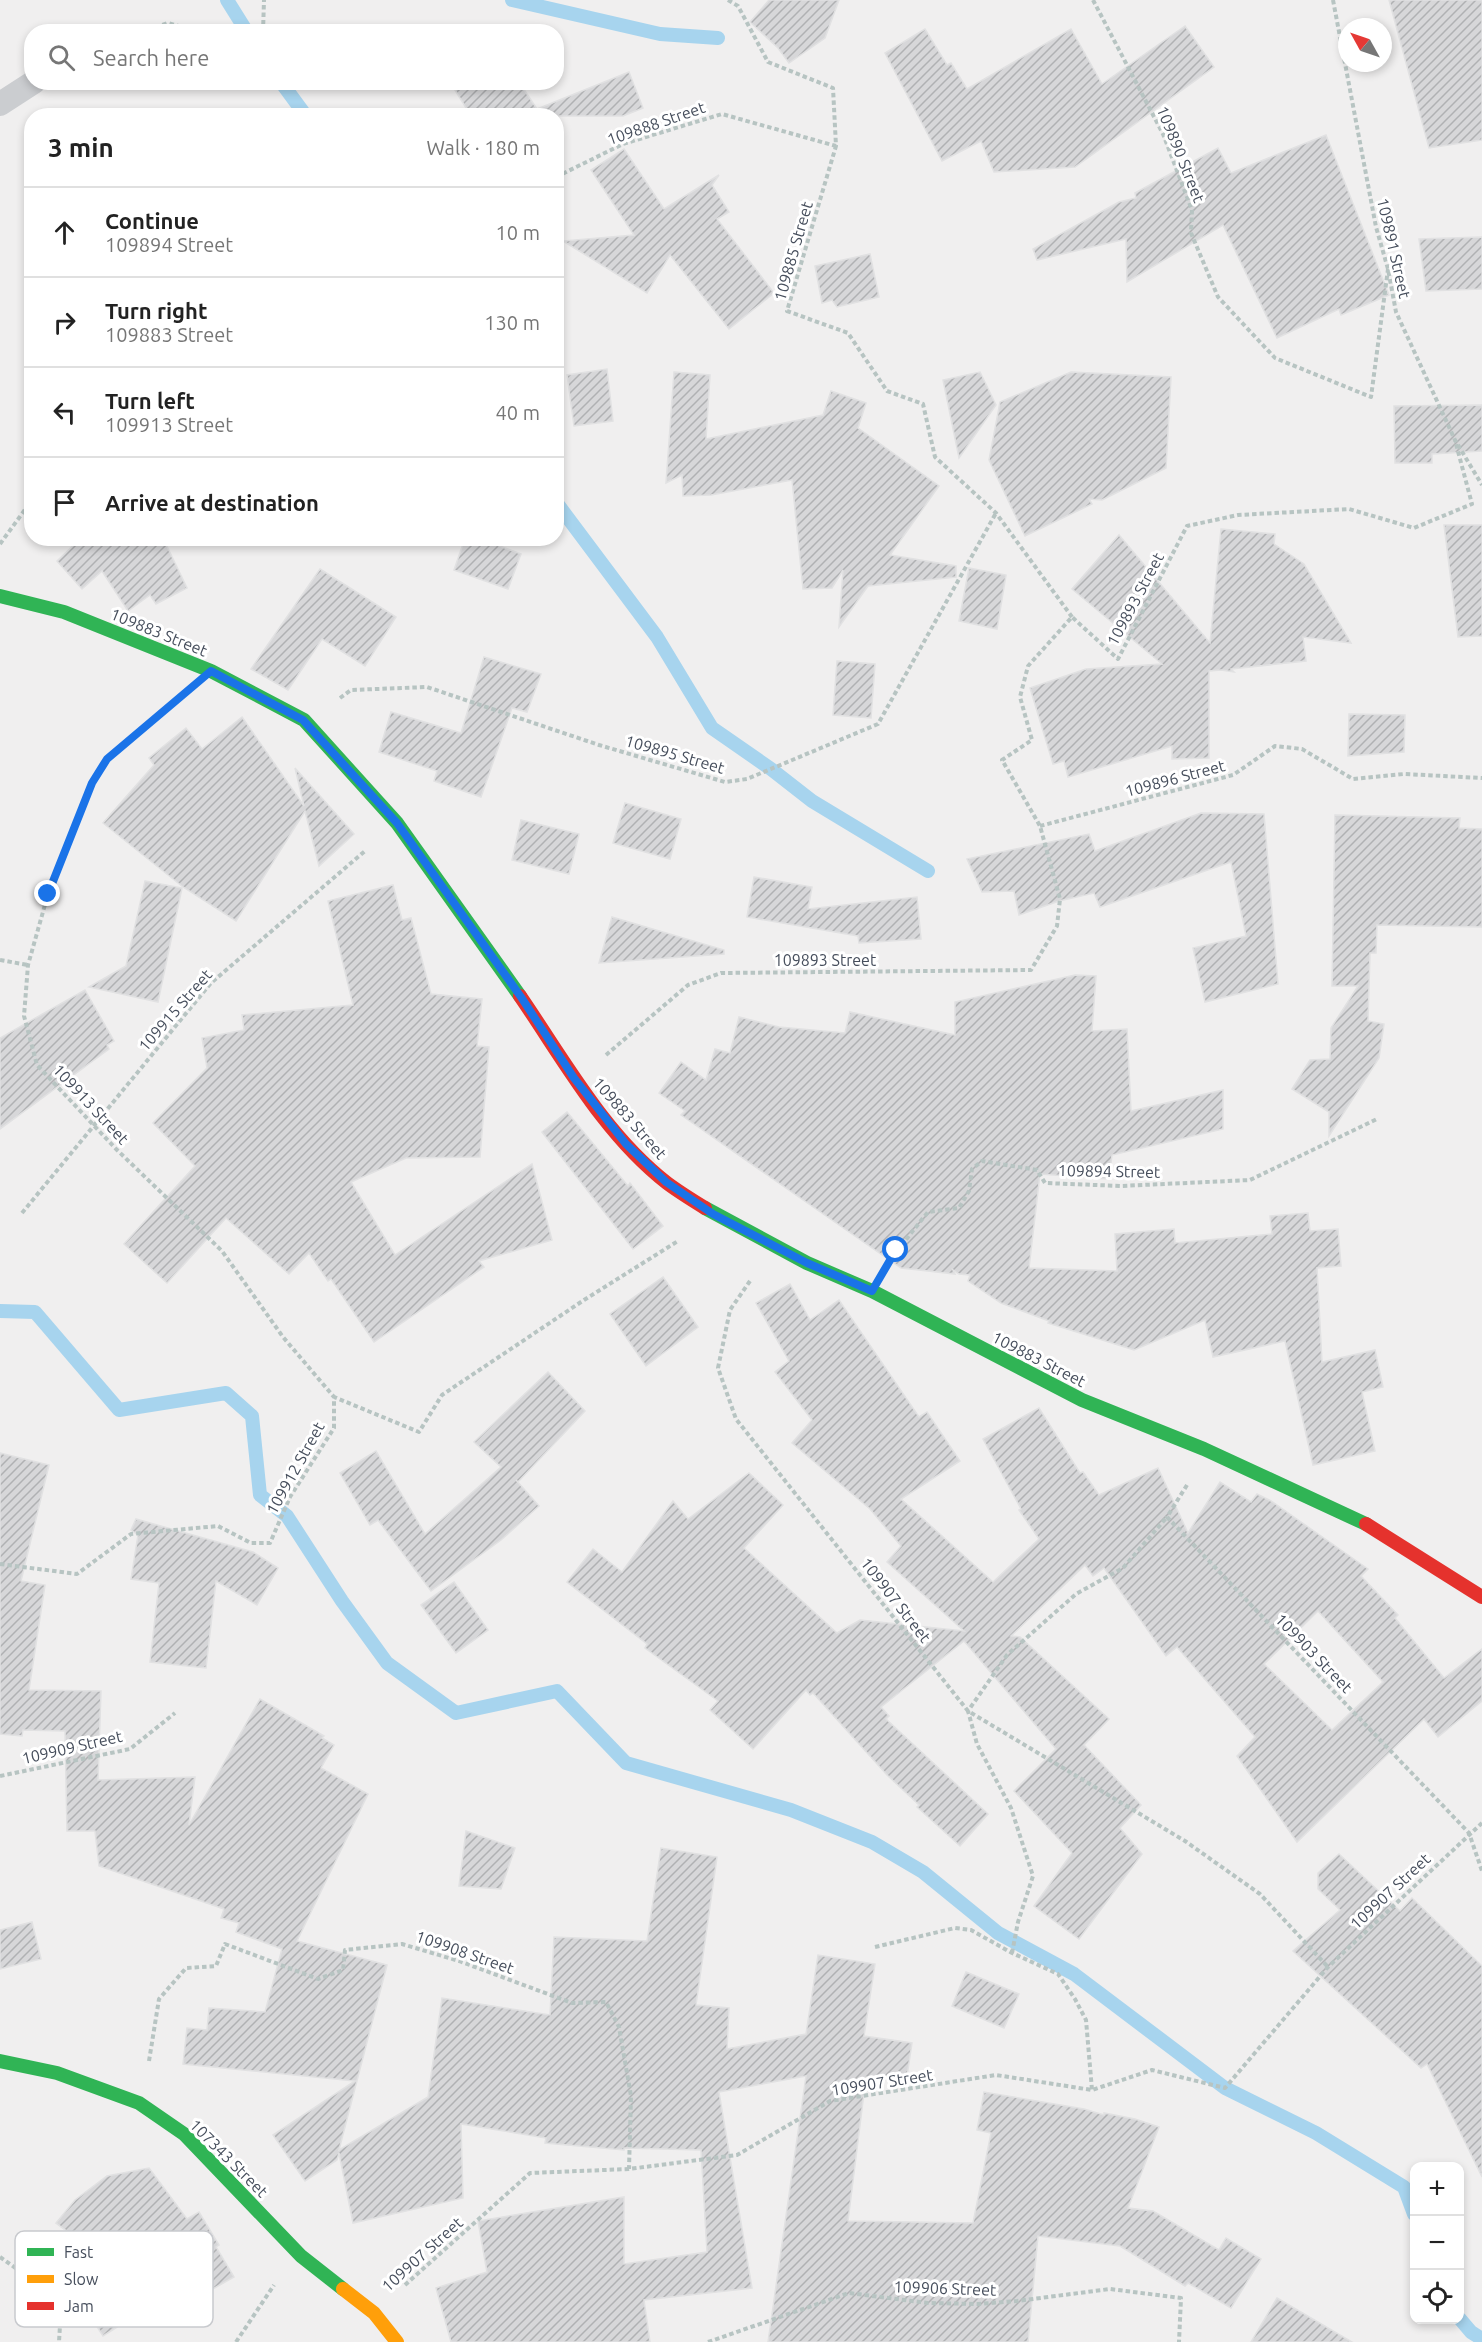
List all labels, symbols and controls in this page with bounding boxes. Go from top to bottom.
north arrow [1338,18,1392,72]
search box [24,24,564,90]
icon: search [45,41,78,74]
text: Search here [93,45,209,70]
street label: 109888 Street [605,98,708,148]
street label: 109890 Street [1153,103,1209,206]
text: 3 min [48,133,114,162]
text: Walk · 180 m [427,136,540,159]
street label: 109891 Street [1374,196,1414,301]
street label: 109885 Street [770,199,816,303]
text: Continue [105,208,199,233]
icon: ahead [48,216,81,249]
text: 10 m [496,221,540,244]
text: 109894 Street [105,233,233,256]
text: Turn right [105,298,207,323]
icon: right [48,306,81,339]
text: 130 m [484,311,540,334]
text: 109883 Street [105,323,233,346]
text: Turn left [105,388,195,413]
icon: left [48,396,81,429]
text: 40 m [496,401,540,424]
text: 109913 Street [105,413,233,436]
icon: arrive [48,486,81,519]
text: Arrive at destination [105,490,319,515]
street label: 109893 Street [1103,549,1167,648]
street label: 109883 Street [108,604,211,660]
street label: 109895 Street [623,731,727,777]
street label: 109896 Street [1123,756,1228,800]
route end [34,880,60,906]
street label: 109893 Street [774,951,877,969]
street label: 109915 Street [135,965,216,1055]
street label: 109913 Street [49,1060,133,1148]
street label: 109883 Street [590,1073,671,1163]
street label: 109894 Street [1058,1161,1161,1181]
route start [882,1236,908,1262]
street label: 109883 Street [989,1328,1089,1391]
street label: 109912 Street [262,1418,328,1517]
street label: 109907 Street [857,1554,935,1646]
street label: 109903 Street [1272,1610,1357,1697]
street label: 109909 Street [20,1727,125,1767]
street label: 109907 Street [1346,1849,1434,1933]
street label: 109908 Street [414,1927,517,1977]
street label: 109907 Street [830,2065,935,2099]
street label: 107343 Street [186,2115,272,2201]
map controls [1410,2162,1464,2324]
button: + [1410,2162,1464,2216]
street label: 109907 Street [378,2213,467,2295]
button: − [1410,2216,1464,2270]
legend [15,2231,213,2327]
text: Fast [64,2243,94,2261]
text: Slow [64,2270,99,2288]
button: locate [1410,2270,1464,2324]
street label: 109906 Street [893,2277,997,2299]
text: Jam [64,2297,94,2315]

